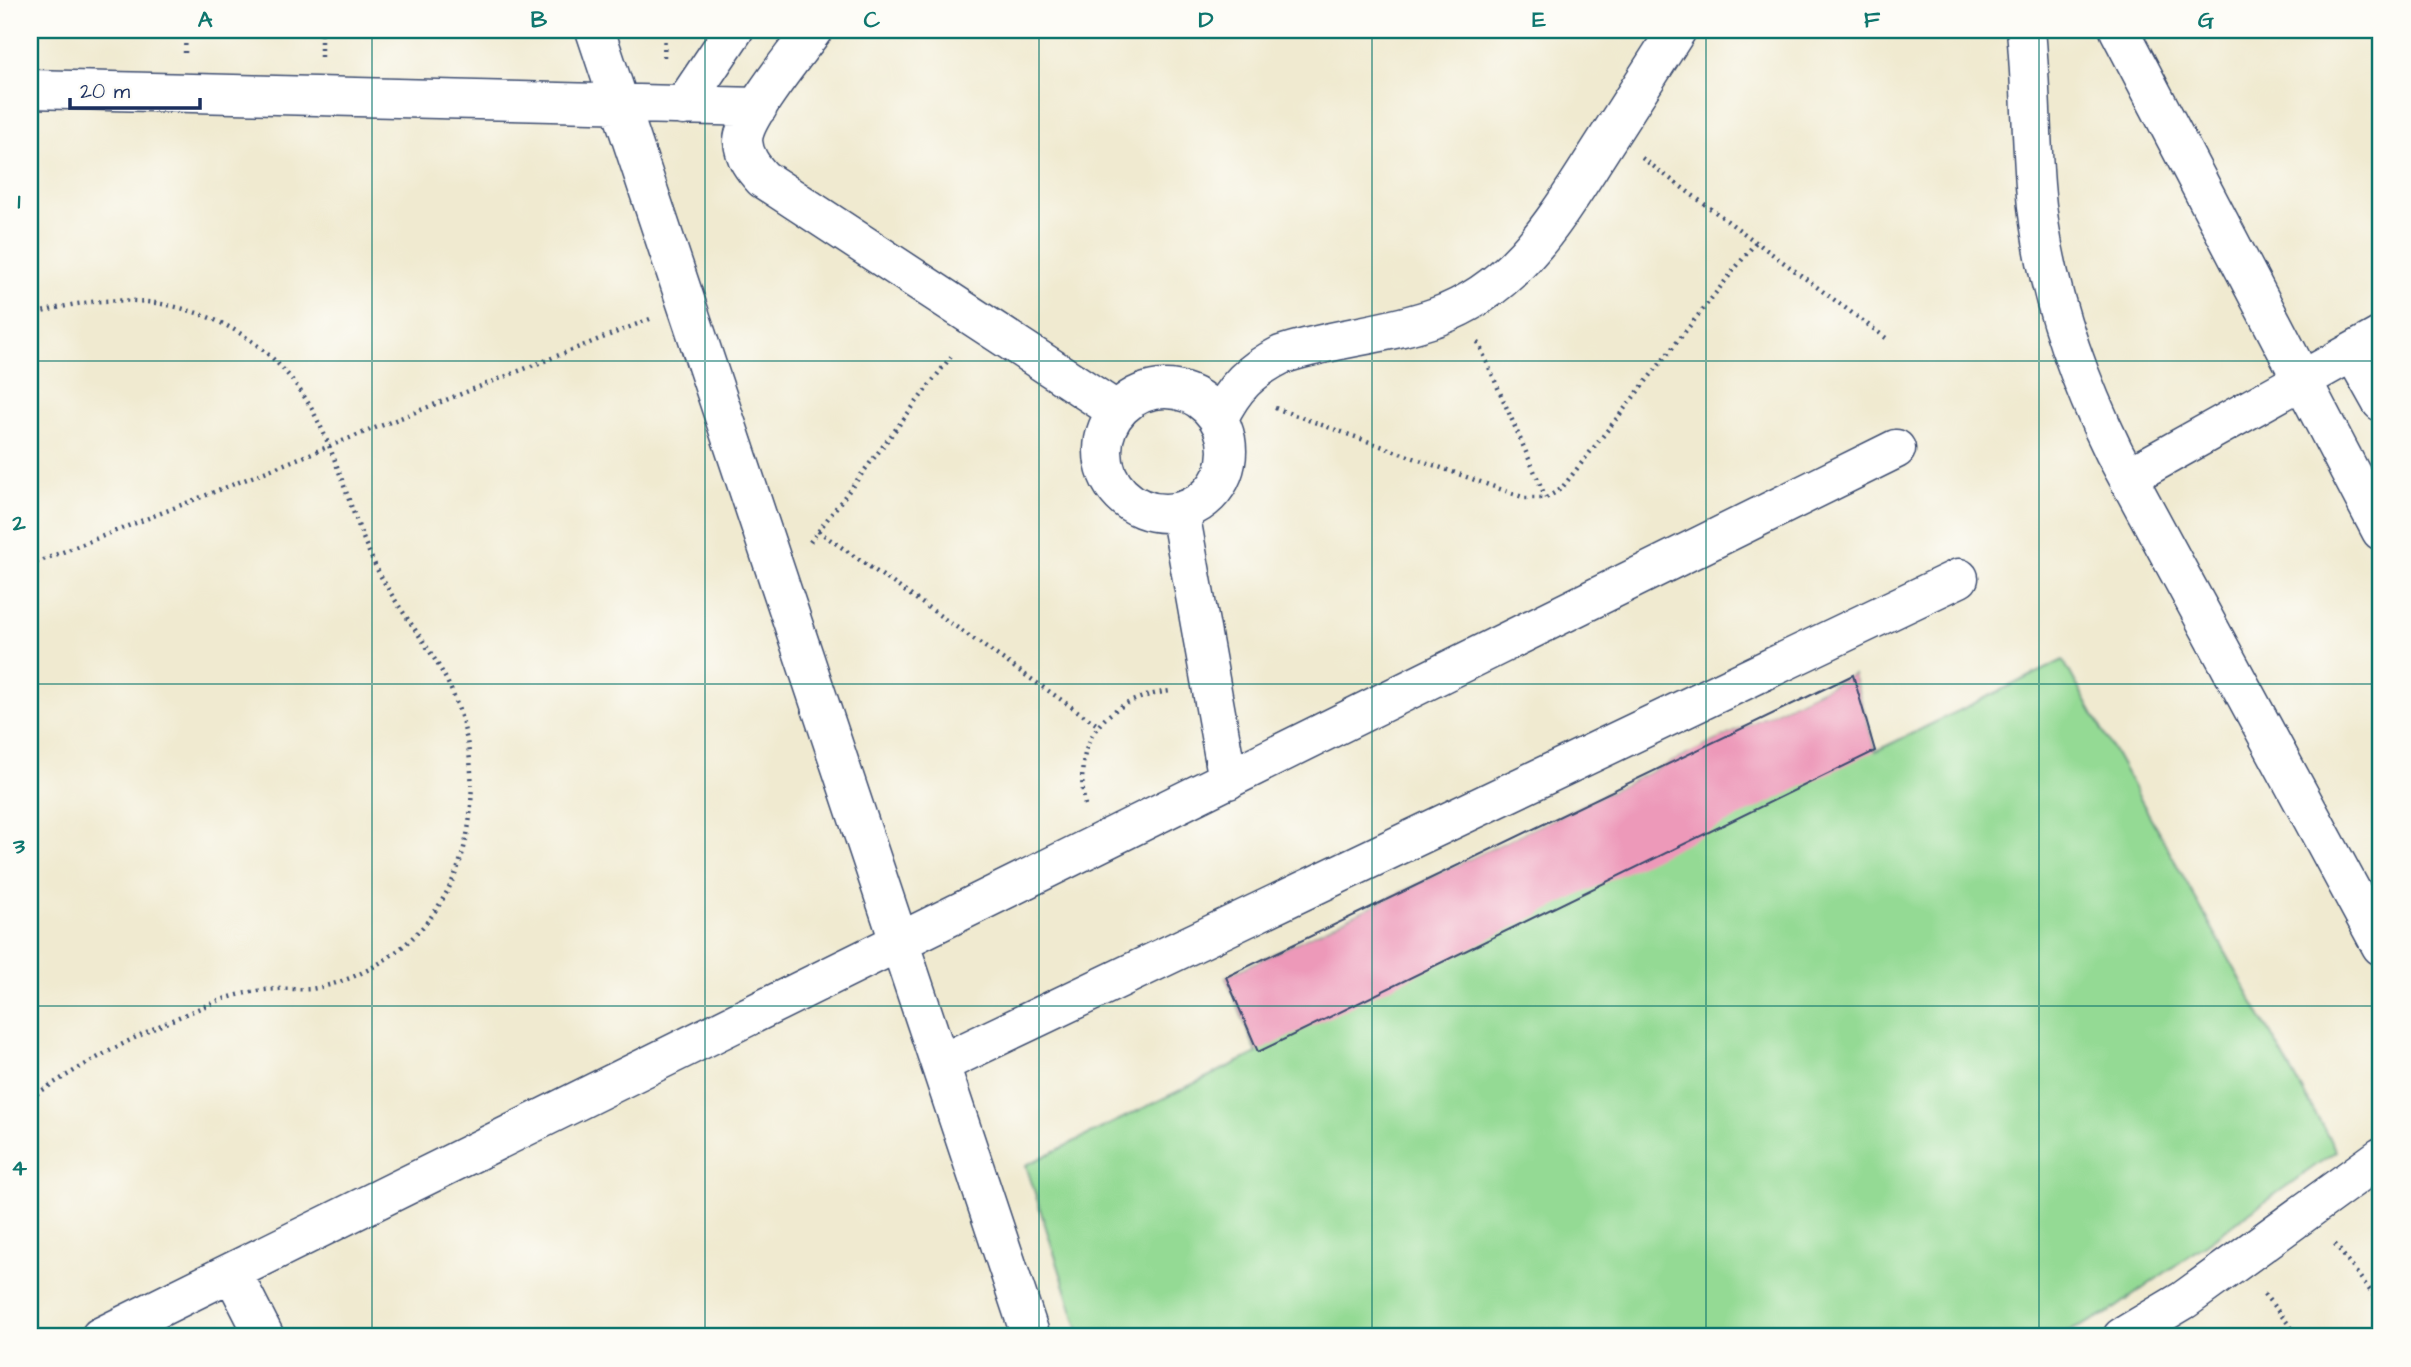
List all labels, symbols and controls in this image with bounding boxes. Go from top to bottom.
text: A [198,4,213,36]
text: B [531,4,548,36]
text: C [864,4,881,36]
text: D [1199,4,1214,36]
text: E [1532,4,1546,36]
text: F [1864,4,1881,36]
text: G [2198,4,2214,36]
scale bar [70,66,200,110]
text: 20 m [80,77,131,106]
text: 1 [18,185,21,217]
text: 2 [11,507,26,539]
text: 3 [12,830,25,862]
text: 4 [11,1152,27,1184]

